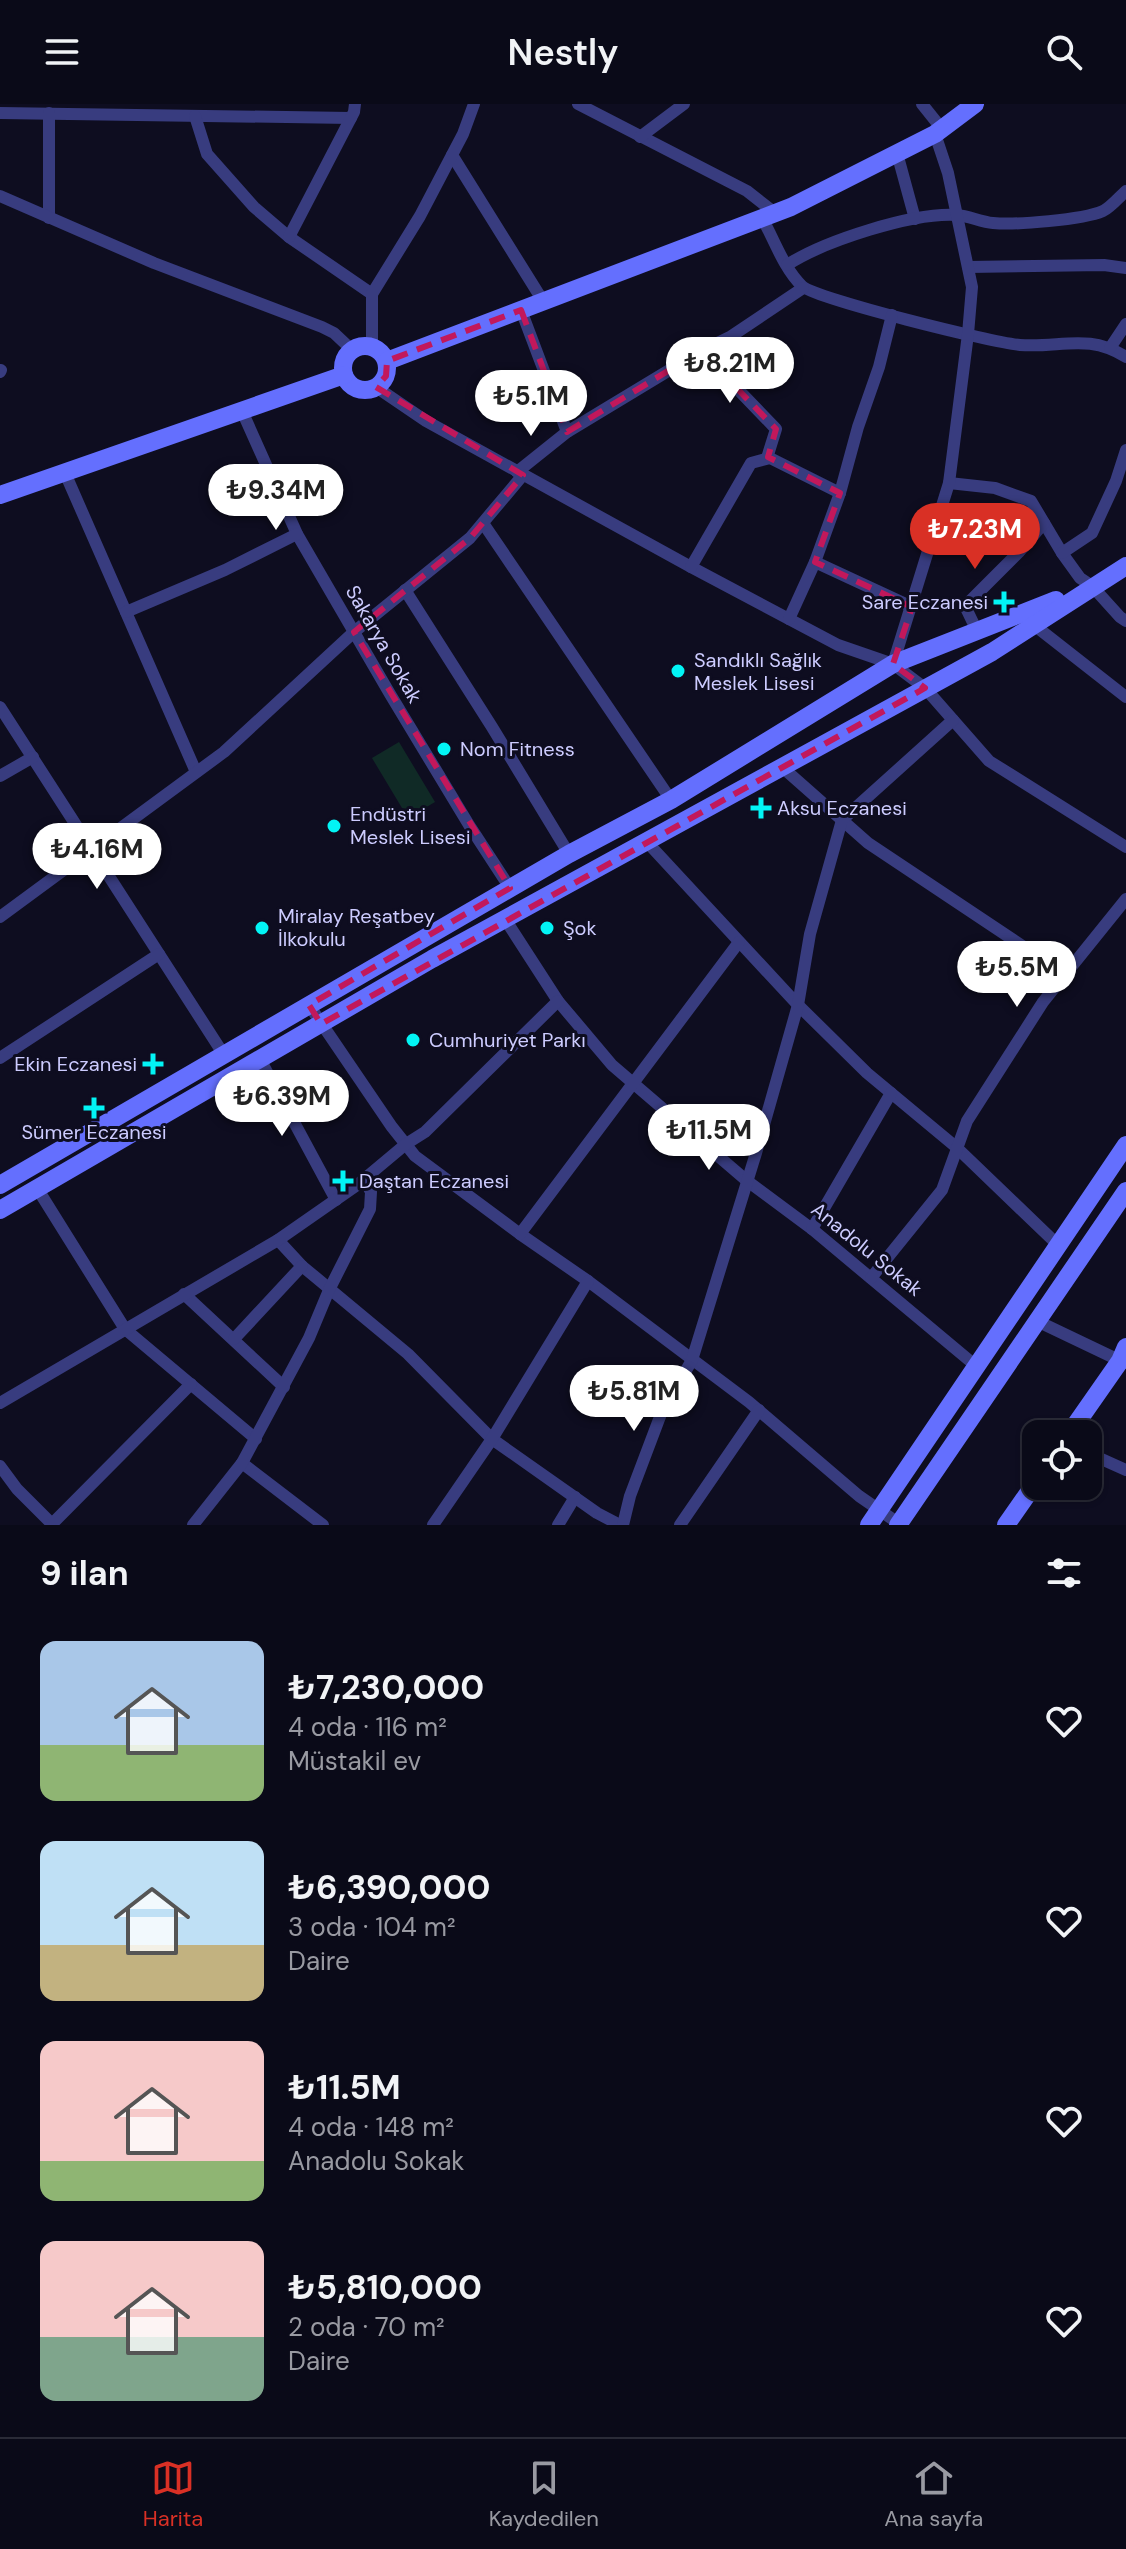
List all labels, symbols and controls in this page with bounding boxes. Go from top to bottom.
text: Nestly [508,29,618,76]
icon: menu [40,30,84,74]
icon: search [1042,30,1086,74]
pin: ₺8.21M [665,337,795,405]
text: ₺8.21M [684,346,776,380]
pin: ₺5.1M [475,370,587,438]
text: ₺5.1M [493,379,569,413]
pin: ₺9.34M [211,464,341,532]
text: ₺9.34M [226,473,326,507]
pin: ₺7.23M [910,503,1040,571]
text: ₺7.23M [928,512,1022,546]
street label: Sakarya Sokak [340,580,428,708]
place label: Sare Eczanesi [862,589,988,615]
marker: Sare Eczanesi [995,593,1013,611]
place label: Sandıklı Sağlık Meslek Lisesi [694,647,822,696]
marker: Sandıklı Sağlık Meslek Lisesi [669,662,687,680]
place label: Nom Fitness [460,736,575,762]
marker: Nom Fitness [435,740,453,758]
place label: Aksu Eczanesi [777,795,907,821]
marker: Aksu Eczanesi [752,799,770,817]
place label: Endüstri Meslek Lisesi [350,801,470,850]
marker: Endüstri Meslek Lisesi [325,817,343,835]
pin: ₺4.16M [32,823,162,891]
text: ₺4.16M [50,832,144,866]
place label: Miralay Reşatbey İlkokulu [278,903,435,952]
place label: Şok [563,915,597,941]
marker: Miralay Reşatbey İlkokulu [253,919,271,937]
marker: Şok [538,919,556,937]
pin: ₺5.5M [961,941,1073,1009]
text: ₺5.5M [975,950,1059,984]
place label: Cumhuriyet Parkı [429,1027,586,1053]
marker: Cumhuriyet Parkı [404,1031,422,1049]
place label: Ekin Eczanesi [14,1051,137,1077]
marker: Ekin Eczanesi [144,1055,162,1073]
pin: ₺6.39M [217,1070,347,1138]
text: ₺6.39M [233,1079,331,1113]
marker: Sümer Eczanesi [85,1099,103,1117]
pin: ₺11.5M [644,1104,774,1172]
text: ₺11.5M [666,1113,752,1147]
place label: Sümer Eczanesi [21,1119,167,1145]
place label: Daştan Eczanesi [359,1168,509,1194]
marker: Daştan Eczanesi [334,1172,352,1190]
street label: Anadolu Sokak [806,1196,928,1302]
pin: ₺5.81M [569,1365,699,1433]
text: ₺5.81M [588,1374,680,1408]
map controls [1022,1420,1102,1500]
button: locate [1022,1420,1102,1500]
text: 9 ilan [40,1551,129,1596]
icon: filters [1042,1551,1086,1595]
text: ₺7,230,000 [288,1665,484,1710]
icon: home [104,1673,200,1769]
icon: heart [1042,1699,1086,1743]
text: 4 oda · 116 m² [288,1710,447,1744]
text: Müstakil ev [288,1744,421,1778]
text: ₺6,390,000 [288,1865,490,1910]
icon: home [104,1873,200,1969]
icon: heart [1042,1899,1086,1943]
text: 3 oda · 104 m² [288,1910,455,1944]
text: Daire [288,1944,350,1978]
text: ₺11.5M [288,2065,401,2110]
icon: home [104,2073,200,2169]
icon: heart [1042,2099,1086,2143]
text: 4 oda · 148 m² [288,2110,454,2144]
text: Anadolu Sokak [288,2144,464,2178]
text: ₺5,810,000 [288,2265,482,2310]
icon: home [104,2273,200,2369]
icon: heart [1042,2299,1086,2343]
text: 2 oda · 70 m² [288,2310,445,2344]
text: Daire [288,2344,350,2378]
tab: Harita [143,2456,203,2533]
tab: Kaydedilen [489,2456,599,2533]
tab: Ana sayfa [884,2456,983,2533]

